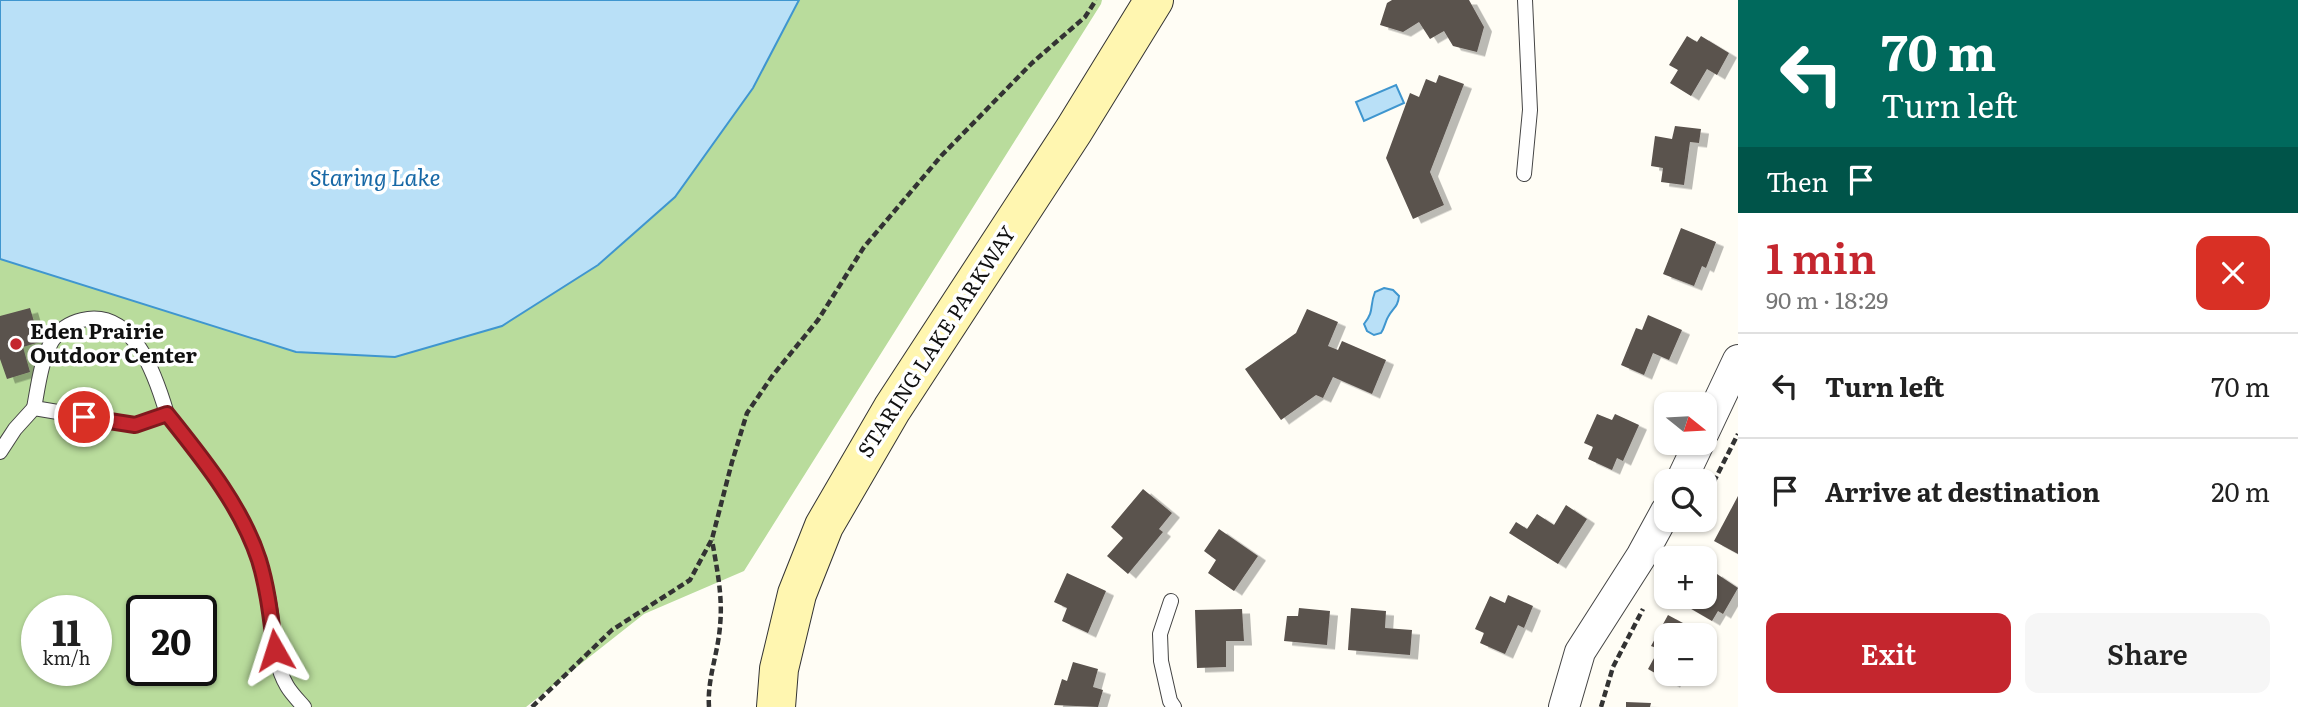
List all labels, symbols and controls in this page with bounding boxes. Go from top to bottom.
text: 70 m [1881,13,1996,86]
icon: left [1766,28,1857,119]
text: Turn left [1881,80,2018,128]
water label: Staring Lake [310,159,440,193]
text: Then [1766,161,1828,200]
icon: arrive [1842,161,1880,199]
street label: STARING LAKE PARKWAY [848,219,1022,463]
text: 1 min [1766,225,1876,287]
button: close [2196,236,2270,310]
text: 90 m · 18:29 [1766,282,1888,316]
place label: Eden Prairie Outdoor Center [30,314,197,369]
marker: Eden Prairie Outdoor Center [8,336,24,352]
text: Turn left [1825,366,1944,405]
text: 70 m [2211,366,2270,405]
icon: left [1766,367,1804,405]
pin [54,387,114,447]
north arrow [1654,392,1717,455]
map controls [1654,392,1717,686]
icon: arrive [65,398,103,436]
button: search [1654,469,1717,532]
text: Arrive at destination [1825,471,2100,510]
text: 20 m [2211,471,2270,510]
icon: arrive [1766,472,1804,510]
button: + [1654,546,1717,609]
speed limit sign: 20 [126,595,217,686]
text: 11 [52,605,81,657]
position arrow [238,613,312,687]
button: Exit [1766,613,2011,693]
button: Share [2025,613,2270,693]
button: − [1654,623,1717,686]
text: km/h [43,644,90,671]

